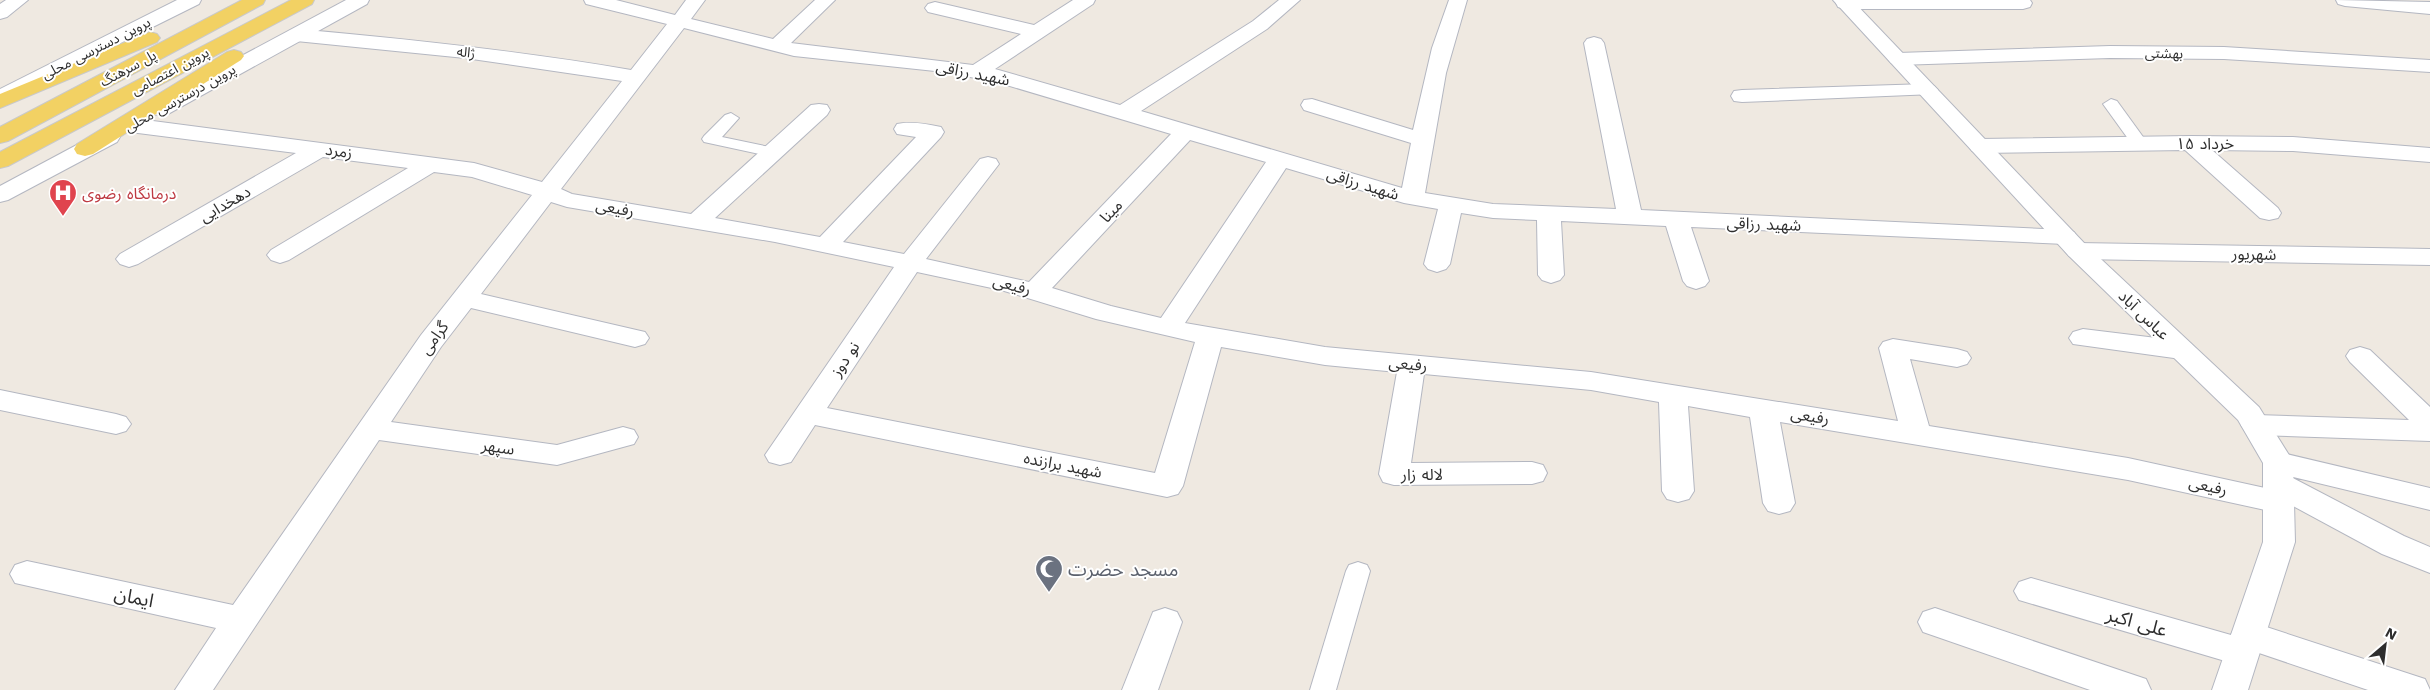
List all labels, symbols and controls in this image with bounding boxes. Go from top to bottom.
street label: پروین دسترسی محلی [39,14,154,84]
street label: ژاله [456,43,476,62]
street label: پروین اعتصامی [128,44,213,100]
street label: بهشتی [2145,45,2184,62]
street label: پل سرهنگ [97,46,160,91]
street label: شهید رزاقی [935,57,1011,89]
street label: پروین درسترسی محلی [122,61,239,137]
street label: ۱۵ خرداد [2176,134,2234,153]
street label: زمرد [324,140,354,162]
street label: شهید رزاقی [1325,164,1401,204]
hospital icon: درمانگاه رضوی [48,178,78,217]
street label: دهخدایی [196,182,254,226]
place label: درمانگاه رضوی [82,184,177,203]
street label: رفیعی [594,195,636,221]
street label: مینا [1096,196,1126,226]
street label: شهید رزاقی [1726,213,1802,235]
street label: شهریور [2230,244,2277,264]
street label: رفیعی [991,271,1033,299]
street label: عباس آباد [2115,286,2173,344]
street label: گرامی [416,317,453,358]
street label: نو دوز [826,338,863,381]
street label: رفیعی [1388,353,1428,375]
street label: رفیعی [1789,404,1831,428]
street label: سپهر [479,435,516,460]
street label: شهید برازنده [1022,448,1104,482]
street label: لاله زار [1400,465,1443,484]
street label: رفیعی [2187,473,2229,499]
mosque icon: مسجد حضرت [1034,554,1064,593]
place label: مسجد حضرت [1068,558,1178,581]
street label: ایمان [112,582,156,612]
street label: علی اکبر [2103,602,2170,642]
north arrow [2360,620,2410,670]
text: N [2383,624,2399,643]

